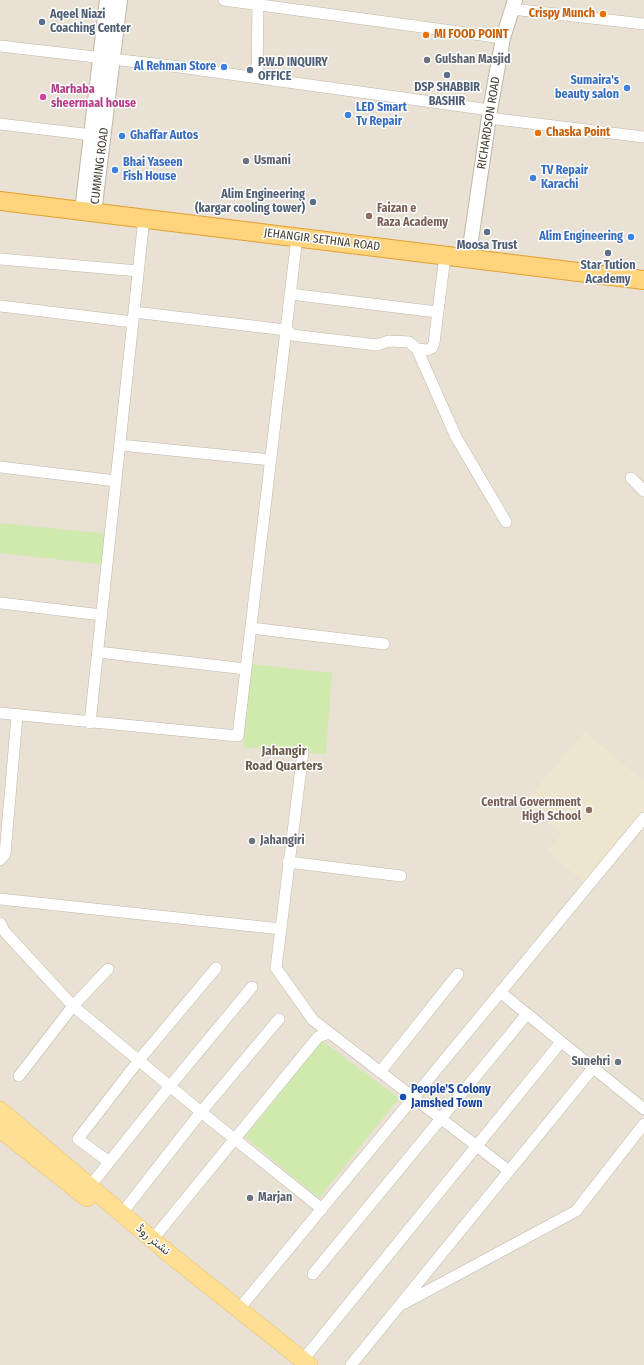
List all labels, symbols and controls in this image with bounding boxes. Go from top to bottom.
place label: Crispy Munch [529,7,595,21]
place label: Aqeel Niazi Coaching Center [50,8,131,36]
marker: Crispy Munch [598,9,608,19]
marker: Aqeel Niazi Coaching Center [37,17,47,27]
place label: MI FOOD POINT [434,28,509,42]
marker: MI FOOD POINT [421,30,431,40]
place label: Gulshan Masjid [435,53,510,67]
marker: Gulshan Masjid [422,55,432,65]
place label: P.W.D INQUIRY OFFICE [258,56,328,84]
place label: Al Rehman Store [134,60,216,74]
marker: Al Rehman Store [219,62,229,72]
marker: P.W.D INQUIRY OFFICE [245,65,255,75]
marker: DSP SHABBIR BASHIR [442,70,452,80]
place label: Sumaira's beauty salon [555,74,619,102]
street label: RICHARDSON ROAD [475,76,503,170]
place label: DSP SHABBIR BASHIR [414,81,480,109]
place label: Marhaba sheermaal house [51,83,136,111]
marker: Sumaira's beauty salon [622,83,632,93]
marker: Marhaba sheermaal house [38,92,48,102]
place label: LED Smart Tv Repair [356,101,407,129]
marker: LED Smart Tv Repair [343,110,353,120]
place label: Chaska Point [546,126,610,140]
street label: CUMMING ROAD [88,127,112,205]
marker: Chaska Point [533,128,543,138]
place label: Ghaffar Autos [130,129,198,143]
marker: Ghaffar Autos [117,131,127,141]
place label: Usmani [254,154,291,168]
place label: Bhai Yaseen Fish House [123,156,183,184]
marker: Usmani [241,156,251,166]
place label: TV Repair Karachi [541,164,588,192]
marker: Bhai Yaseen Fish House [110,165,120,175]
marker: TV Repair Karachi [528,173,538,183]
place label: Alim Engineering (kargar cooling tower) [195,188,305,216]
marker: Alim Engineering (kargar cooling tower) [308,197,318,207]
place label: Faizan e Raza Academy [377,202,448,230]
marker: Faizan e Raza Academy [364,211,374,221]
street label: JEHANGIR SETHNA ROAD [263,226,381,254]
marker: Moosa Trust [482,227,492,237]
place label: Alim Engineering [539,230,623,244]
marker: Alim Engineering [626,232,636,242]
place label: Moosa Trust [457,239,517,253]
marker: Star Tution Academy [603,248,613,258]
place label: Star Tution Academy [581,259,635,287]
district label: Jahangir Road Quarters [245,743,323,774]
place label: Central Government High School [481,796,581,824]
marker: Central Government High School [584,805,594,815]
place label: Jahangiri [260,834,305,848]
marker: Jahangiri [247,836,257,846]
place label: Sunehri [571,1055,610,1069]
marker: Sunehri [613,1057,623,1067]
place label: People'S Colony Jamshed Town [411,1083,491,1111]
marker: People'S Colony Jamshed Town [398,1092,408,1102]
place label: Marjan [258,1191,292,1205]
marker: Marjan [245,1193,255,1203]
street label: نشتر روڈ [133,1222,173,1258]

